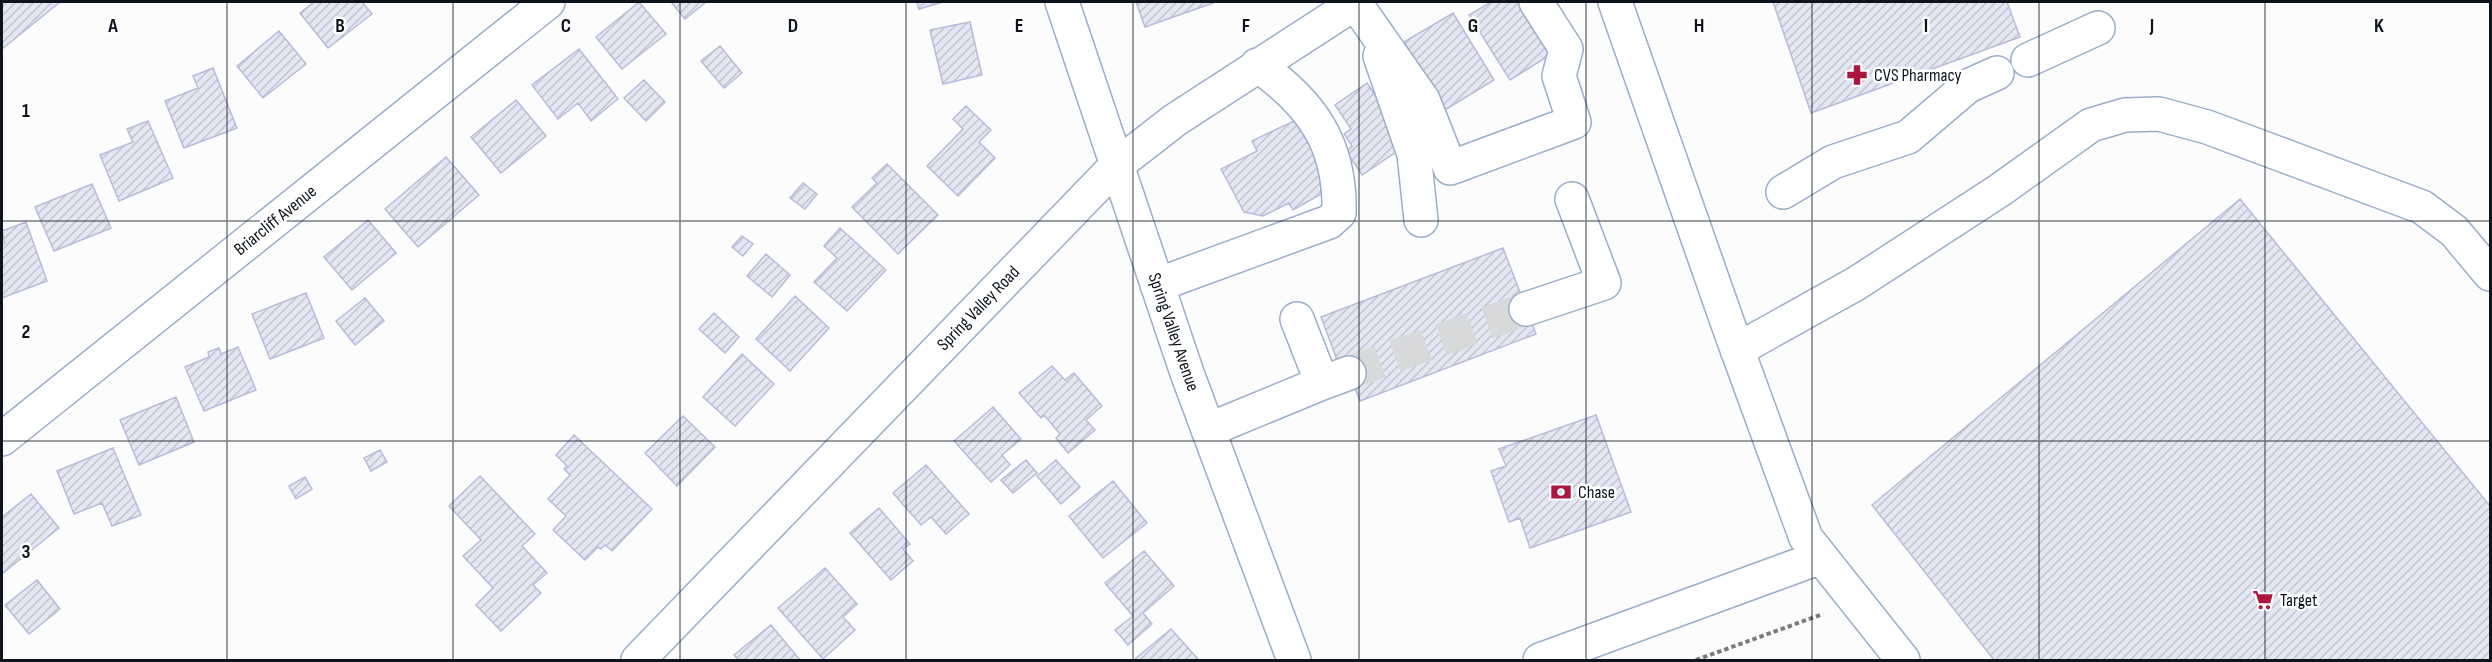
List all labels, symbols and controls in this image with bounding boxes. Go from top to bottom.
text: A [107,14,118,38]
text: B [335,14,345,38]
text: C [561,14,571,38]
text: D [788,14,798,38]
text: E [1015,14,1023,38]
text: F [1242,14,1250,38]
text: G [1468,14,1478,38]
text: H [1694,14,1704,38]
text: I [1924,14,1928,38]
text: J [2149,14,2154,38]
text: K [2374,14,2384,38]
pharmacy icon: CVS Pharmacy [1845,63,1869,87]
place label: CVS Pharmacy [1874,65,1961,86]
text: 1 [22,99,30,123]
street label: Briarcliff Avenue [230,181,321,260]
street label: Spring Valley Road [933,262,1024,355]
street label: Spring Valley Avenue [1143,270,1204,394]
text: 2 [22,320,30,344]
bank icon: Chase [1549,480,1573,504]
place label: Chase [1578,482,1615,503]
text: 3 [22,540,31,564]
supermarket icon: Target [2251,588,2275,612]
place label: Target [2280,590,2318,611]

